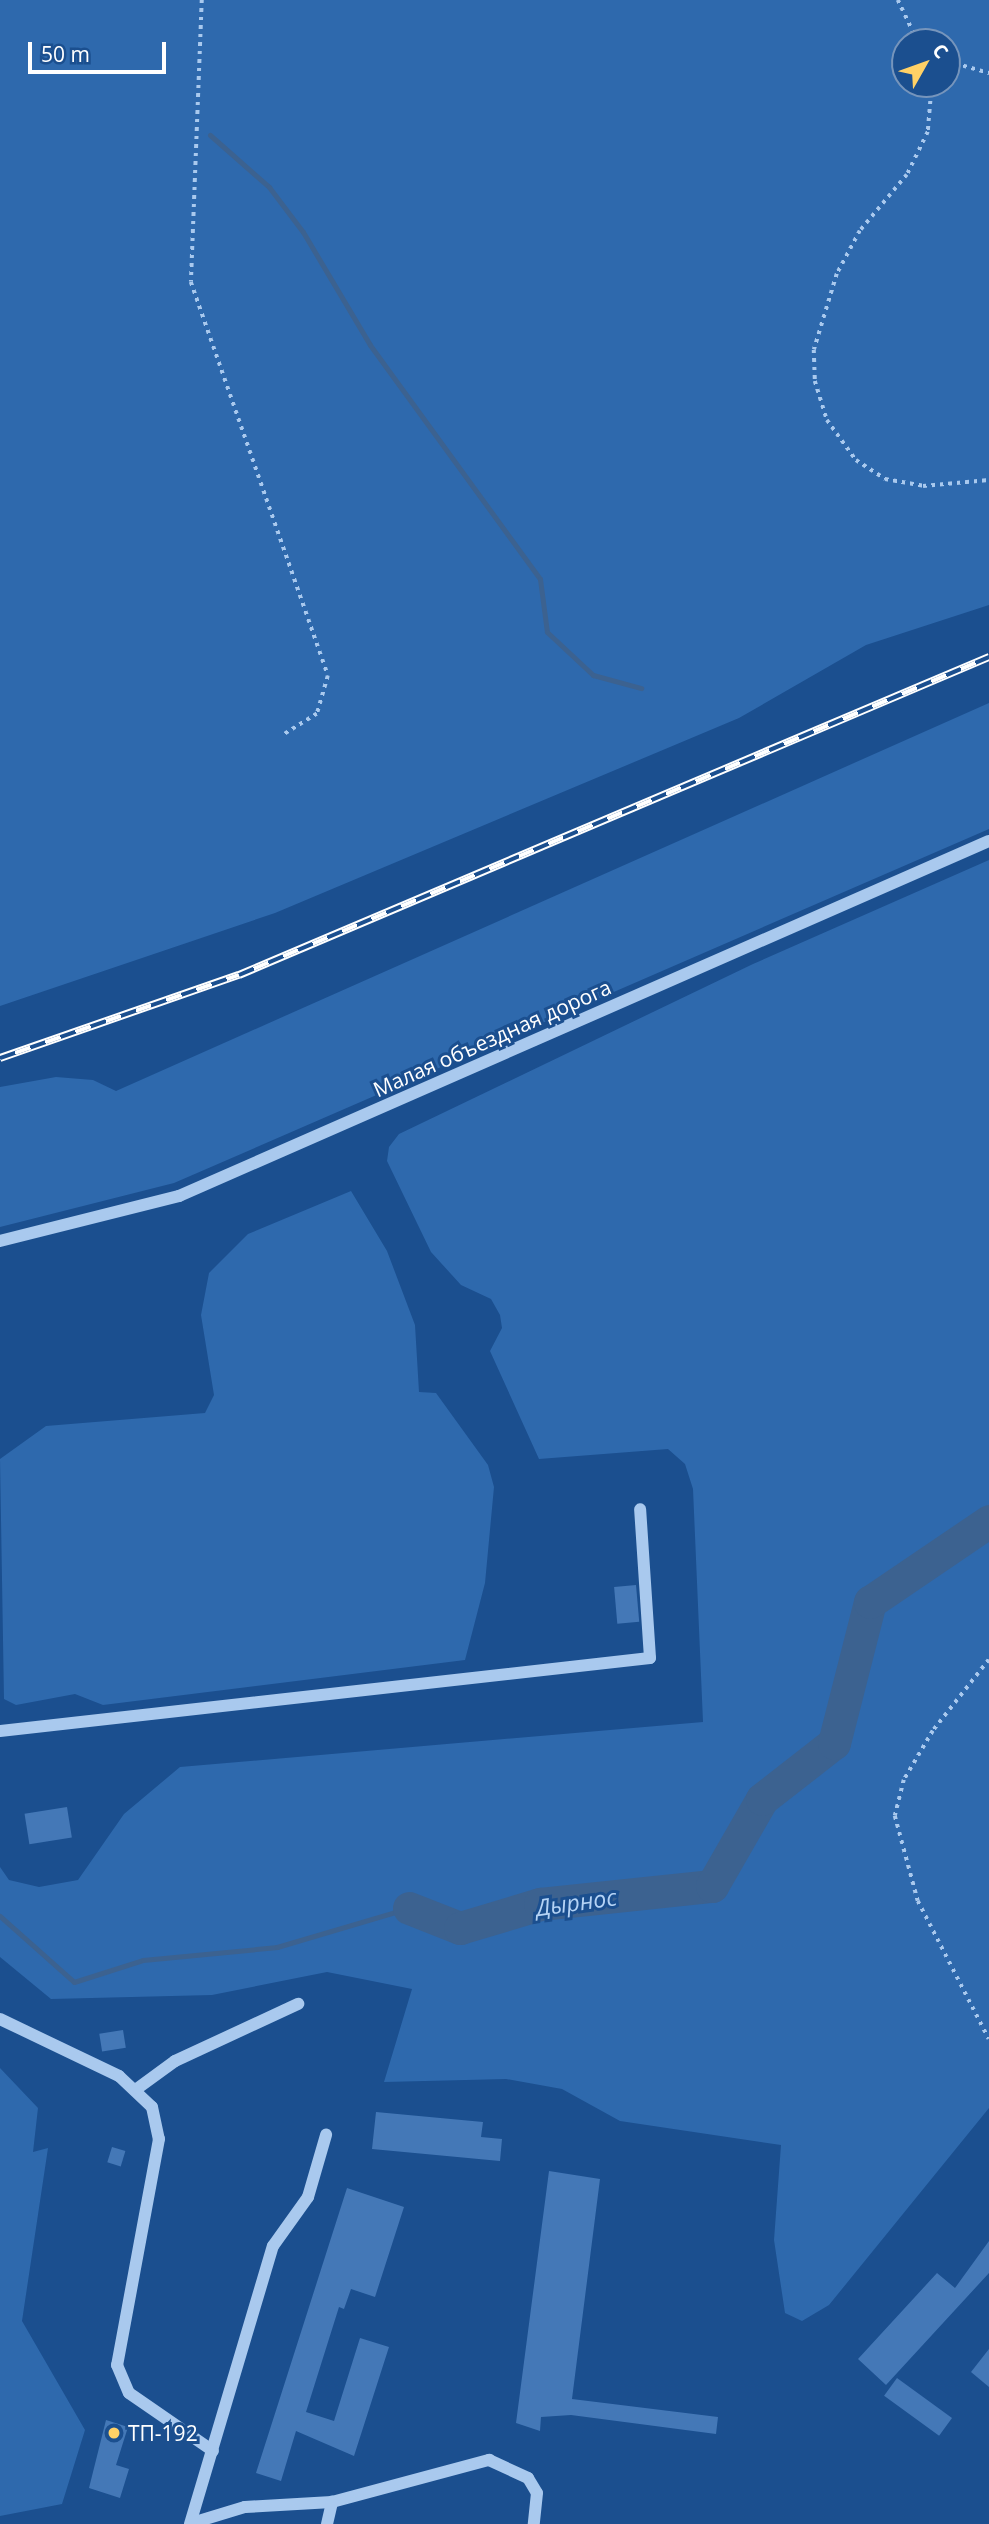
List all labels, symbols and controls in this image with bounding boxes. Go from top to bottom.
scale bar [32,28,170,72]
north arrow [891,28,961,98]
text: С [927,38,954,64]
text: 50 m [41,40,90,68]
street label: Малая объездная дорога [369,974,615,1102]
water label: Дырнос [534,1883,618,1921]
place label: ТП-192 [128,2420,198,2446]
marker: ТП-192 [106,2425,122,2441]

